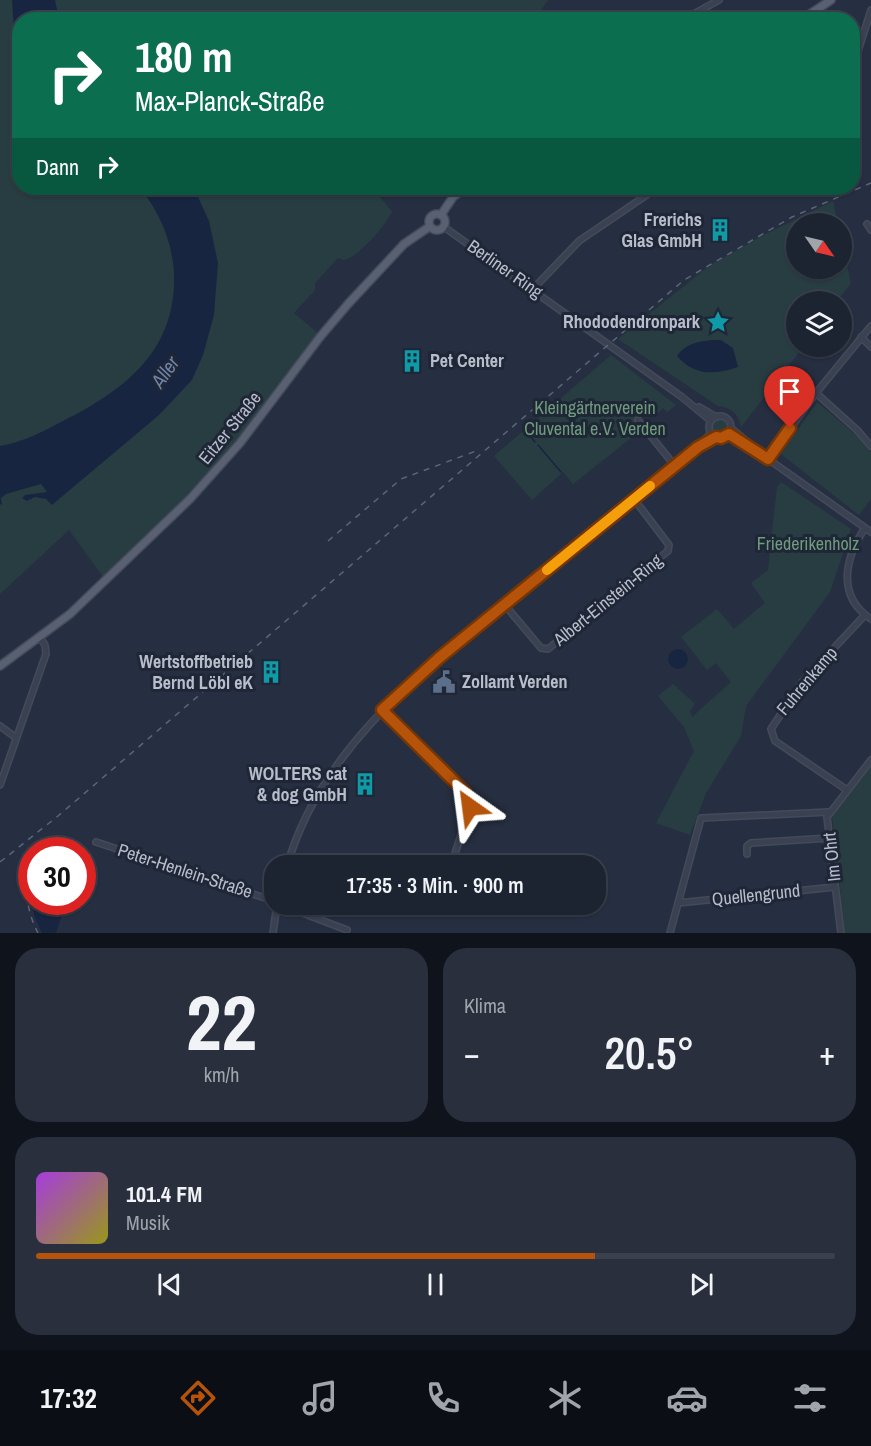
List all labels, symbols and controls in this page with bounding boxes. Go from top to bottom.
text: 180 m [135,29,233,85]
icon: right [36,36,114,114]
text: Max-Planck-Straße [135,83,324,119]
icon: right [91,150,124,183]
text: Dann [36,152,79,182]
place label: Frerichs Glas GmbH [622,207,702,253]
north arrow [786,213,852,279]
map controls [786,213,852,357]
building icon: Frerichs Glas GmbH [707,217,733,243]
street label: Berliner Ring [462,233,549,304]
button: layers [786,291,852,357]
place label: Rhododendronpark [563,309,701,334]
place icon: Rhododendronpark [705,309,731,335]
building icon: Pet Center [399,348,425,374]
place label: Pet Center [430,348,504,373]
water label: Aller [144,350,185,394]
pin [764,366,815,428]
icon: arrive [773,375,806,408]
street label: Eitzer Straße [193,386,267,469]
park label: Kleingärtnerverein Cluvental e.V. Verden [524,395,666,441]
park label: Friederikenholz [757,531,859,556]
street label: Albert-Einstein-Ring [547,547,668,652]
street label: Fuhrenkamp [770,641,843,720]
place label: Wertstoffbetrieb Bernd Löbl eK [139,649,253,695]
building icon: Wertstoffbetrieb Bernd Löbl eK [258,659,284,685]
public building icon: Zollamt Verden [431,669,457,695]
place label: Zollamt Verden [462,669,568,694]
place label: WOLTERS cat & dog GmbH [249,761,347,807]
building icon: WOLTERS cat & dog GmbH [352,771,378,797]
position arrow [438,775,502,839]
street label: Im Ohrt [816,831,847,883]
speed limit sign: 30 [18,837,96,915]
street label: Peter-Henlein-Straße [115,837,256,904]
text: 17:35 · 3 Min. · 900 m [346,870,524,900]
street label: Quellengrund [711,877,801,912]
text: 22 [186,969,257,1074]
text: Klima [464,992,506,1019]
text: 20.5° [605,1022,694,1083]
text: − [464,1031,480,1075]
text: + [819,1031,835,1075]
text: km/h [204,1061,239,1088]
text: 101.4 FM [126,1179,202,1209]
text: Musik [126,1209,170,1236]
icon: previous [153,1268,186,1301]
icon: pause [419,1268,452,1301]
icon: next [685,1268,718,1301]
icon: directions [177,1377,219,1419]
icon: music [299,1377,341,1419]
icon: phone [422,1377,464,1419]
icon: climate [544,1377,586,1419]
icon: car [666,1377,708,1419]
icon: filters [789,1377,831,1419]
text: 17:32 [40,1380,97,1416]

